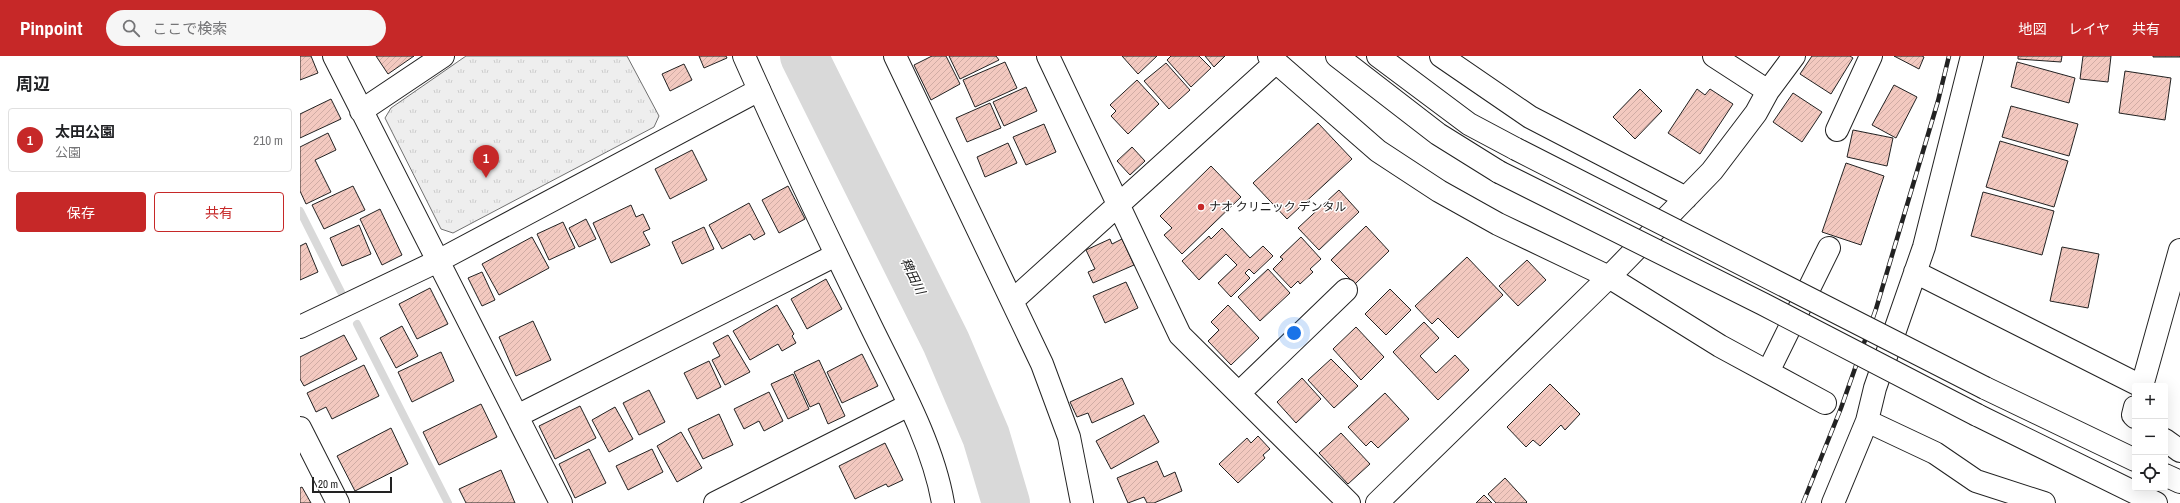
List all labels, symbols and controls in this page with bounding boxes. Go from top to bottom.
search box [106,10,386,46]
text: Pinpoint [20,15,82,41]
icon: search [120,17,142,39]
text: ここで検索 [152,18,227,39]
text: 地図 [2018,20,2046,38]
text: レイヤ [2068,20,2110,38]
text: 共有 [2132,20,2160,38]
text: 周辺 [16,72,50,95]
text: 太田公園 [55,121,115,142]
text: 1 [27,132,33,149]
text: 210 m [253,132,283,149]
text: 公園 [55,144,81,161]
pin: 1 [473,145,499,178]
button: 保存 [16,192,146,232]
button: 共有 [154,192,284,232]
place label: ナオ クリニック デンタル [1209,199,1346,215]
marker: ナオ クリニック デンタル [1196,202,1206,212]
water label: 稗田川 [897,255,930,299]
your location [1284,323,1304,343]
map controls [2132,383,2168,491]
button: + [2132,383,2168,419]
button: − [2132,419,2168,455]
button: locate [2132,455,2168,491]
scale bar [312,475,392,494]
text: 20 m [318,477,338,491]

